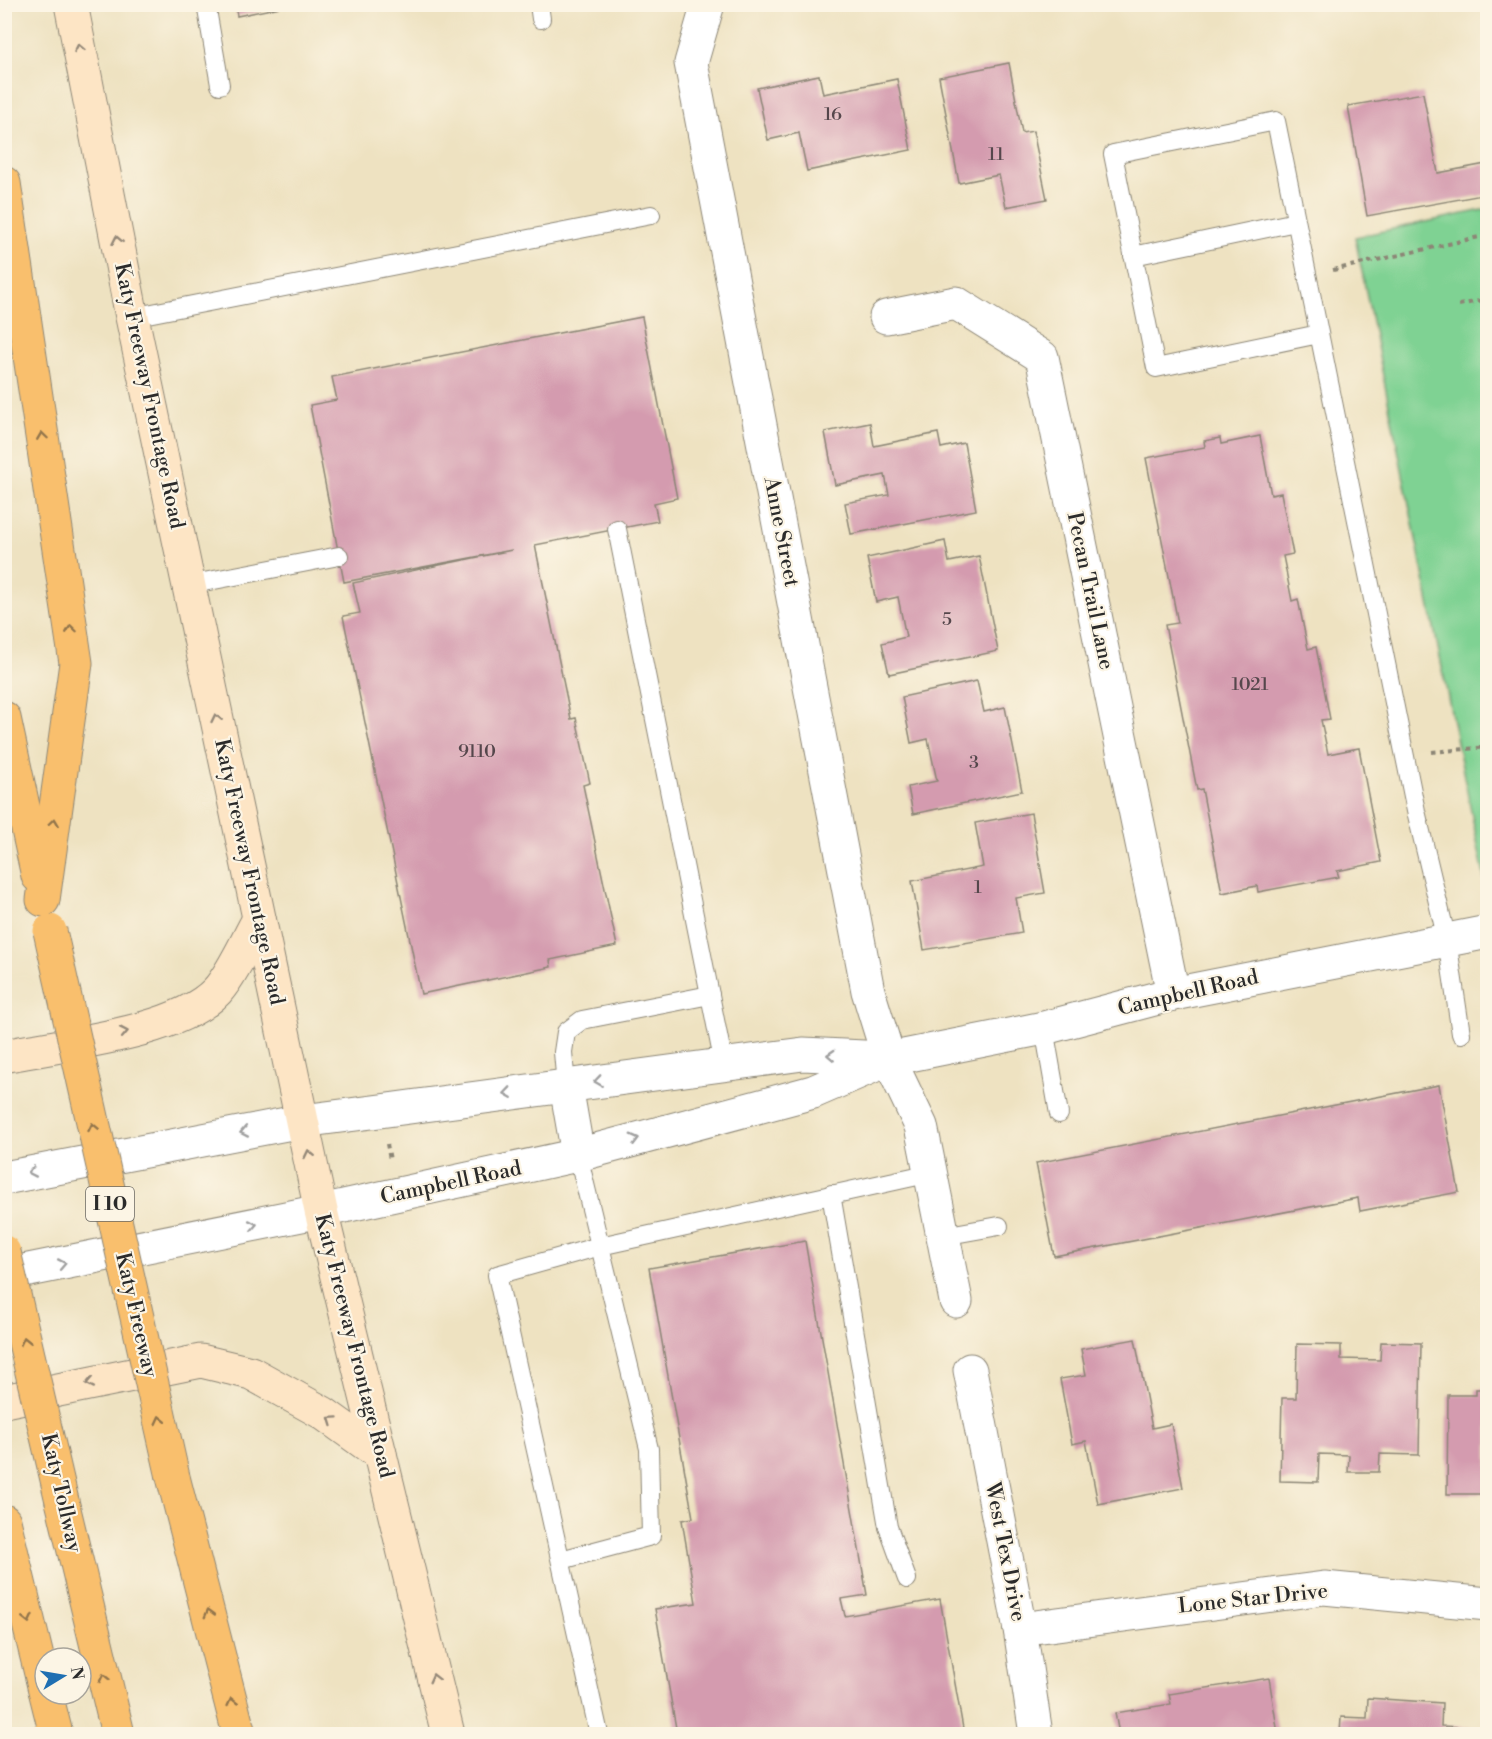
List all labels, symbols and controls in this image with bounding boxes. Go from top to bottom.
one-way arrow [73,44,86,54]
house number: 16 [824,103,842,126]
house number: 11 [988,143,1004,166]
one-way arrow [111,235,124,245]
street label: Katy Freeway Frontage Road [108,261,190,531]
one-way arrow [37,431,49,440]
street label: Anne Street [757,474,804,590]
street label: Pecan Trail Lane [1061,510,1119,672]
house number: 5 [942,608,952,631]
one-way arrow [65,624,77,633]
house number: 1021 [1231,673,1269,696]
one-way arrow [211,714,224,724]
street label: Katy Freeway Frontage Road [208,737,290,1007]
house number: 9110 [458,740,496,763]
house number: 3 [969,751,979,774]
one-way arrow [48,817,60,826]
house number: 1 [974,876,982,899]
street label: Campbell Road [1115,964,1261,1022]
one-way arrow [118,1026,128,1039]
one-way arrow [826,1049,835,1062]
one-way arrow [594,1075,603,1087]
one-way arrow [503,1087,512,1099]
one-way arrow [87,1123,100,1133]
one-way arrow [240,1125,250,1138]
one-way arrow [630,1134,640,1147]
one-way arrow [303,1149,316,1159]
street label: Campbell Road [378,1155,524,1211]
one-way arrow [27,1166,37,1178]
road number: I 10 [86,1187,134,1221]
street label: Katy Freeway Frontage Road [309,1211,399,1481]
one-way arrow [248,1219,258,1232]
street label: Katy Freeway [109,1250,163,1381]
one-way arrow [57,1258,67,1271]
one-way arrow [20,1337,33,1347]
one-way arrow [86,1376,96,1389]
one-way arrow [154,1415,167,1425]
one-way arrow [328,1416,339,1427]
street label: Katy Tollway [35,1431,87,1556]
street label: West Tex Drive [979,1479,1031,1624]
street label: Lone Star Drive [1177,1578,1329,1620]
one-way arrow [204,1608,216,1619]
one-way arrow [20,1613,33,1623]
north arrow [33,1646,93,1706]
text: N [66,1665,88,1682]
one-way arrow [99,1673,112,1683]
one-way arrow [428,1673,441,1683]
one-way arrow [226,1697,239,1707]

